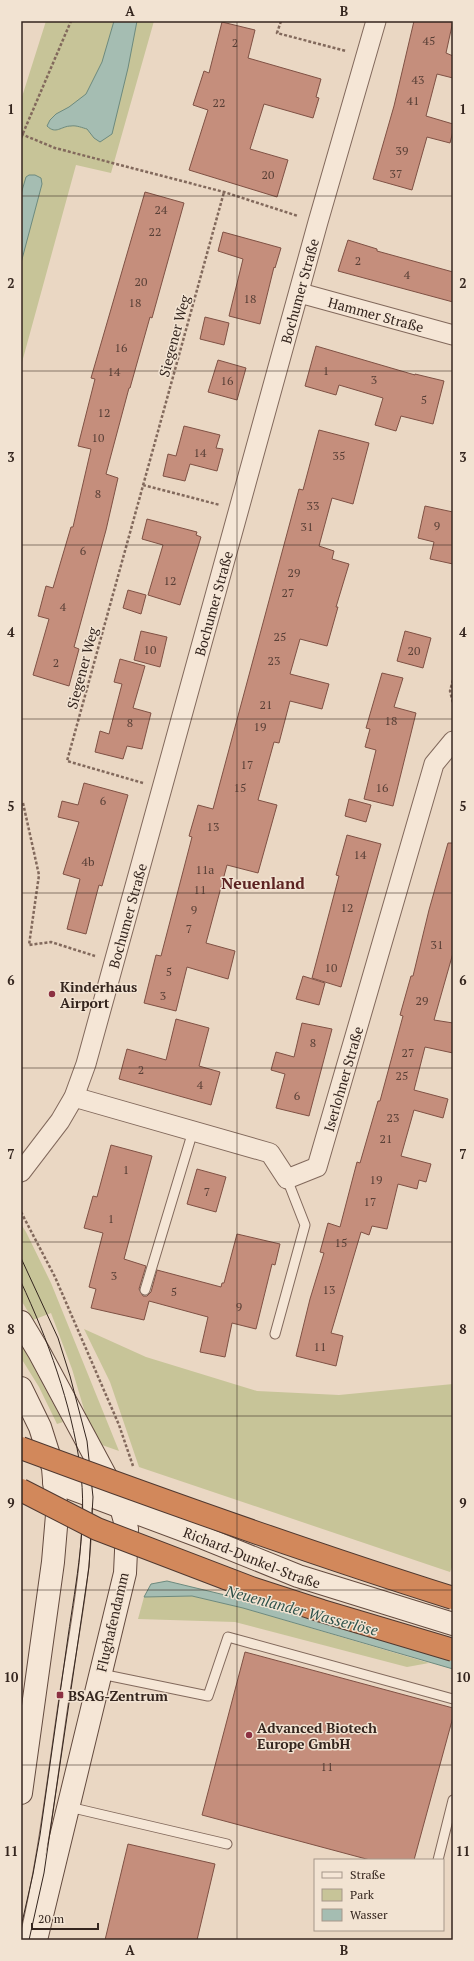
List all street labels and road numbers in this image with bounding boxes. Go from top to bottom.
street label: Bochumer Straße [275,236,323,346]
street label: Siegener Weg [154,292,194,379]
street label: Hammer Straße [326,292,426,336]
street label: Bochumer Straße [189,549,236,658]
street label: Siegener Weg [62,624,102,711]
street label: Bochumer Straße [103,861,150,970]
street label: Iserlohner Straße [318,1024,367,1134]
street label: Richard-Dunkel-Straße [181,1522,323,1592]
street label: Flughafendamm [91,1570,133,1674]

